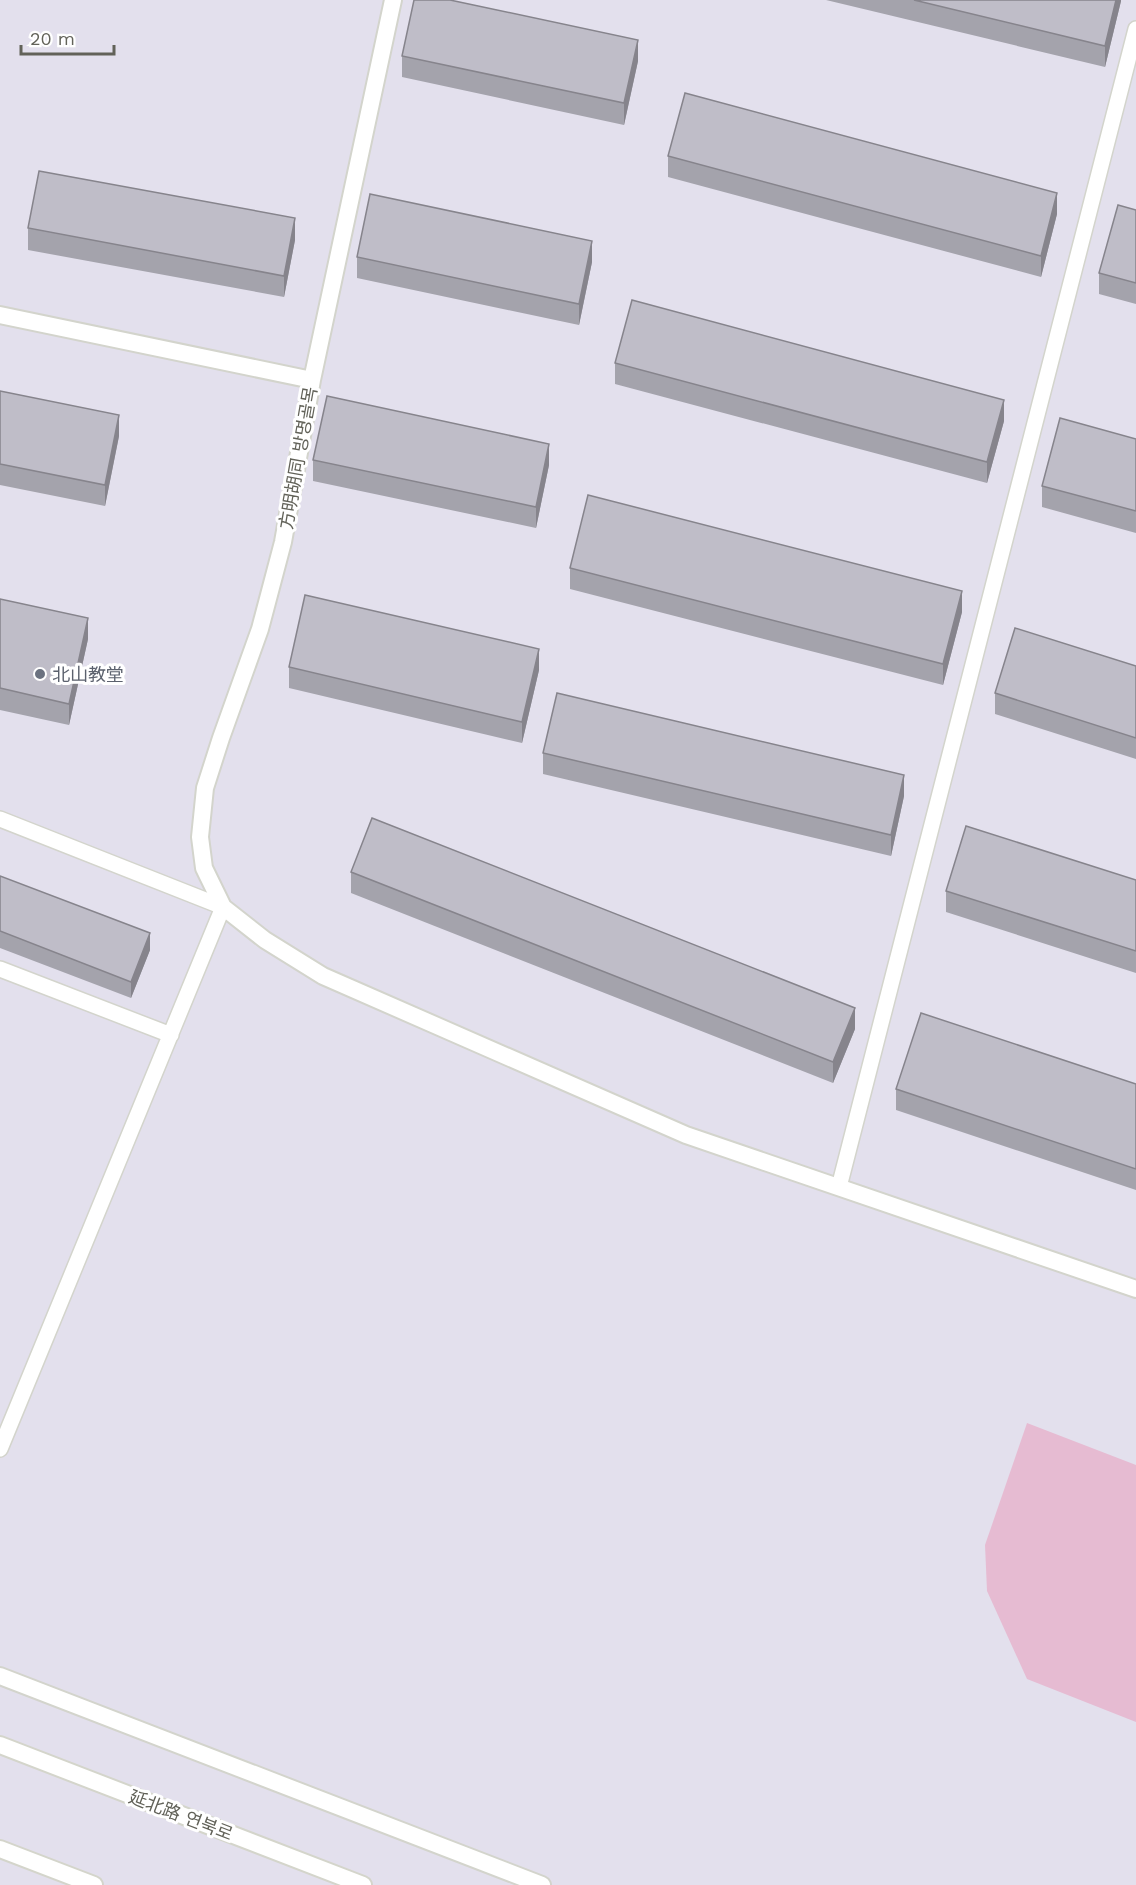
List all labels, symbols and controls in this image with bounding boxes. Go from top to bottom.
scale bar [21,18,114,56]
text: 20 m [30,28,75,49]
street label: 方明胡同 방명골목 [275,385,321,531]
place label: 北山教堂 [52,664,124,685]
marker: 北山教堂 [33,667,47,681]
street label: 延北路 연북로 [126,1786,236,1844]

